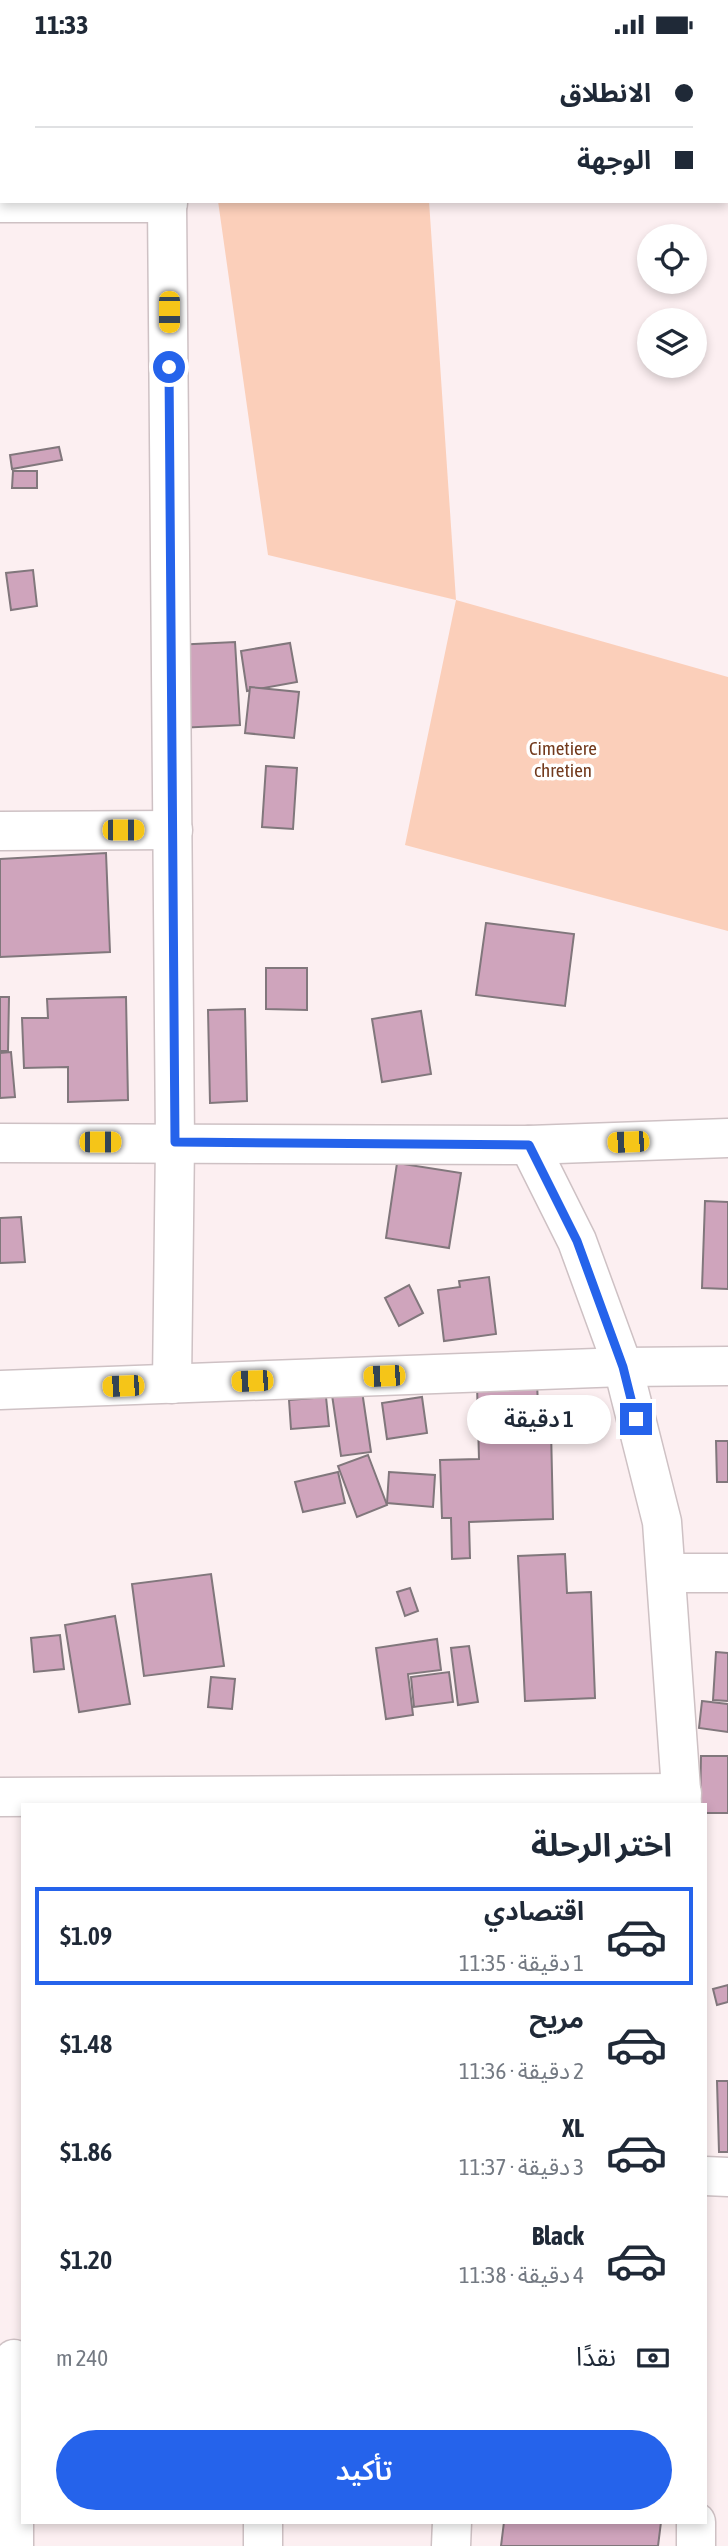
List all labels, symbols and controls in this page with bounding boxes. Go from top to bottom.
text: 11:33 [35,10,89,40]
text: الانطلاق [560,78,651,108]
text: الوجهة [577,145,651,175]
map controls [637,224,707,378]
button: locate [637,224,707,294]
car [159,291,180,333]
button: layers [637,308,707,378]
route start [153,351,185,383]
park label: Cimetiere chretien [529,737,597,781]
car [103,820,145,841]
car [607,1131,650,1153]
car [80,1132,122,1153]
car [363,1365,406,1387]
car [231,1370,274,1392]
car [102,1375,145,1397]
callout: 1 دقيقة [468,1395,612,1443]
route end [620,1403,652,1435]
text: 1 دقيقة [504,1406,574,1432]
text: اختر الرحلة [531,1826,672,1863]
text: اقتصادي [484,1896,584,1926]
icon: car [605,1905,668,1968]
text: $1.09 [60,1921,112,1951]
text: 1 دقيقة · 11:35 [459,1950,584,1976]
text: مريح [529,2004,584,2034]
icon: car [605,2013,668,2076]
text: $1.48 [60,2029,112,2059]
text: 2 دقيقة · 11:36 [459,2058,584,2084]
text: XL [562,2113,584,2143]
icon: car [605,2121,668,2184]
text: $1.86 [60,2137,112,2167]
text: 3 دقيقة · 11:37 [459,2154,584,2180]
text: Black [532,2221,584,2251]
icon: car [605,2229,668,2292]
text: $1.20 [60,2245,112,2275]
text: 4 دقيقة · 11:38 [459,2262,584,2288]
icon: cash [634,2339,672,2377]
text: نقدًا [576,2342,616,2372]
text: 240 m [56,2345,108,2371]
button: تأكيد [56,2430,672,2510]

